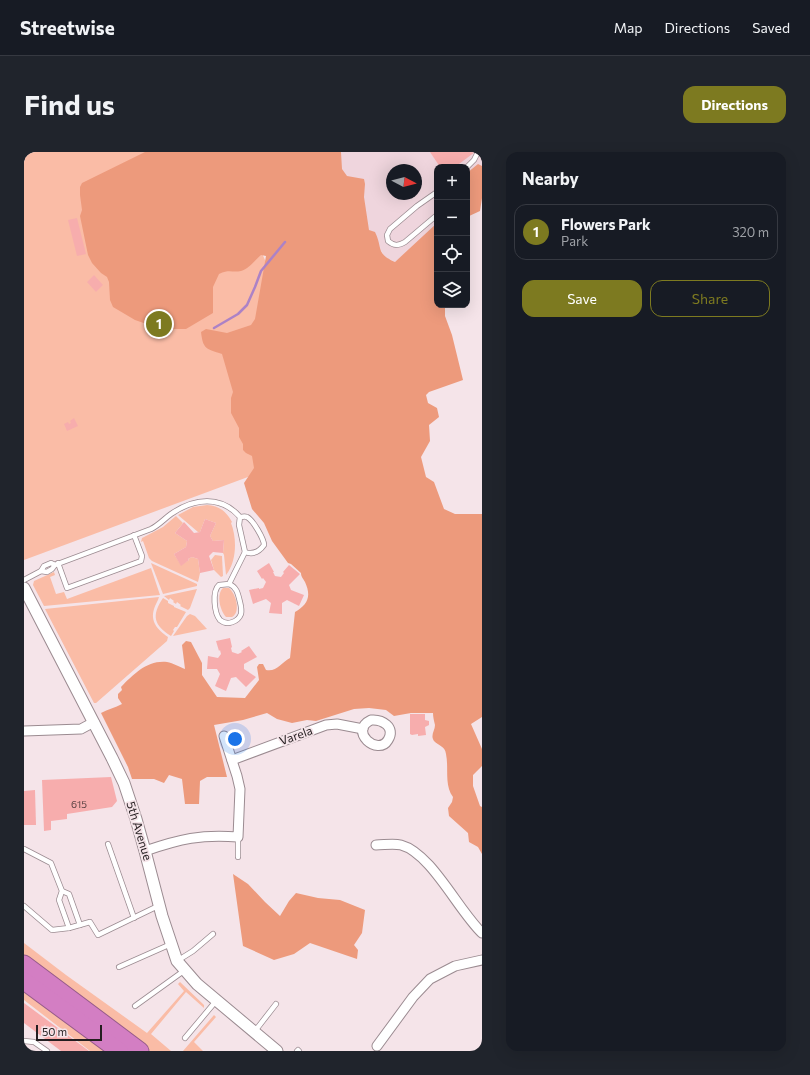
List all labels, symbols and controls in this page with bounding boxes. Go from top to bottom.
text: Streetwise [20,16,115,39]
text: Map [614,19,643,36]
text: Directions [665,19,730,36]
text: Saved [752,19,790,36]
button: Directions [683,86,786,123]
text: Find us [24,87,115,121]
north arrow [386,164,422,200]
map controls [434,164,470,308]
button: + [434,164,470,200]
text: Nearby [522,168,579,189]
button: − [434,200,470,236]
text: Flowers Park [561,215,651,233]
text: 1 [533,224,539,240]
text: 320 m [732,224,769,240]
text: Park [561,233,588,249]
button: locate [434,236,470,272]
button: layers [434,272,470,308]
button: Save [522,280,642,317]
button: Share [650,280,770,317]
pin: 1 [146,309,172,339]
street label: Varela [277,723,314,747]
your location [225,729,245,749]
house number: 615 [71,798,87,810]
street label: 5th Avenue [124,799,156,862]
scale bar [36,1023,102,1042]
text: 50 m [42,1025,67,1038]

